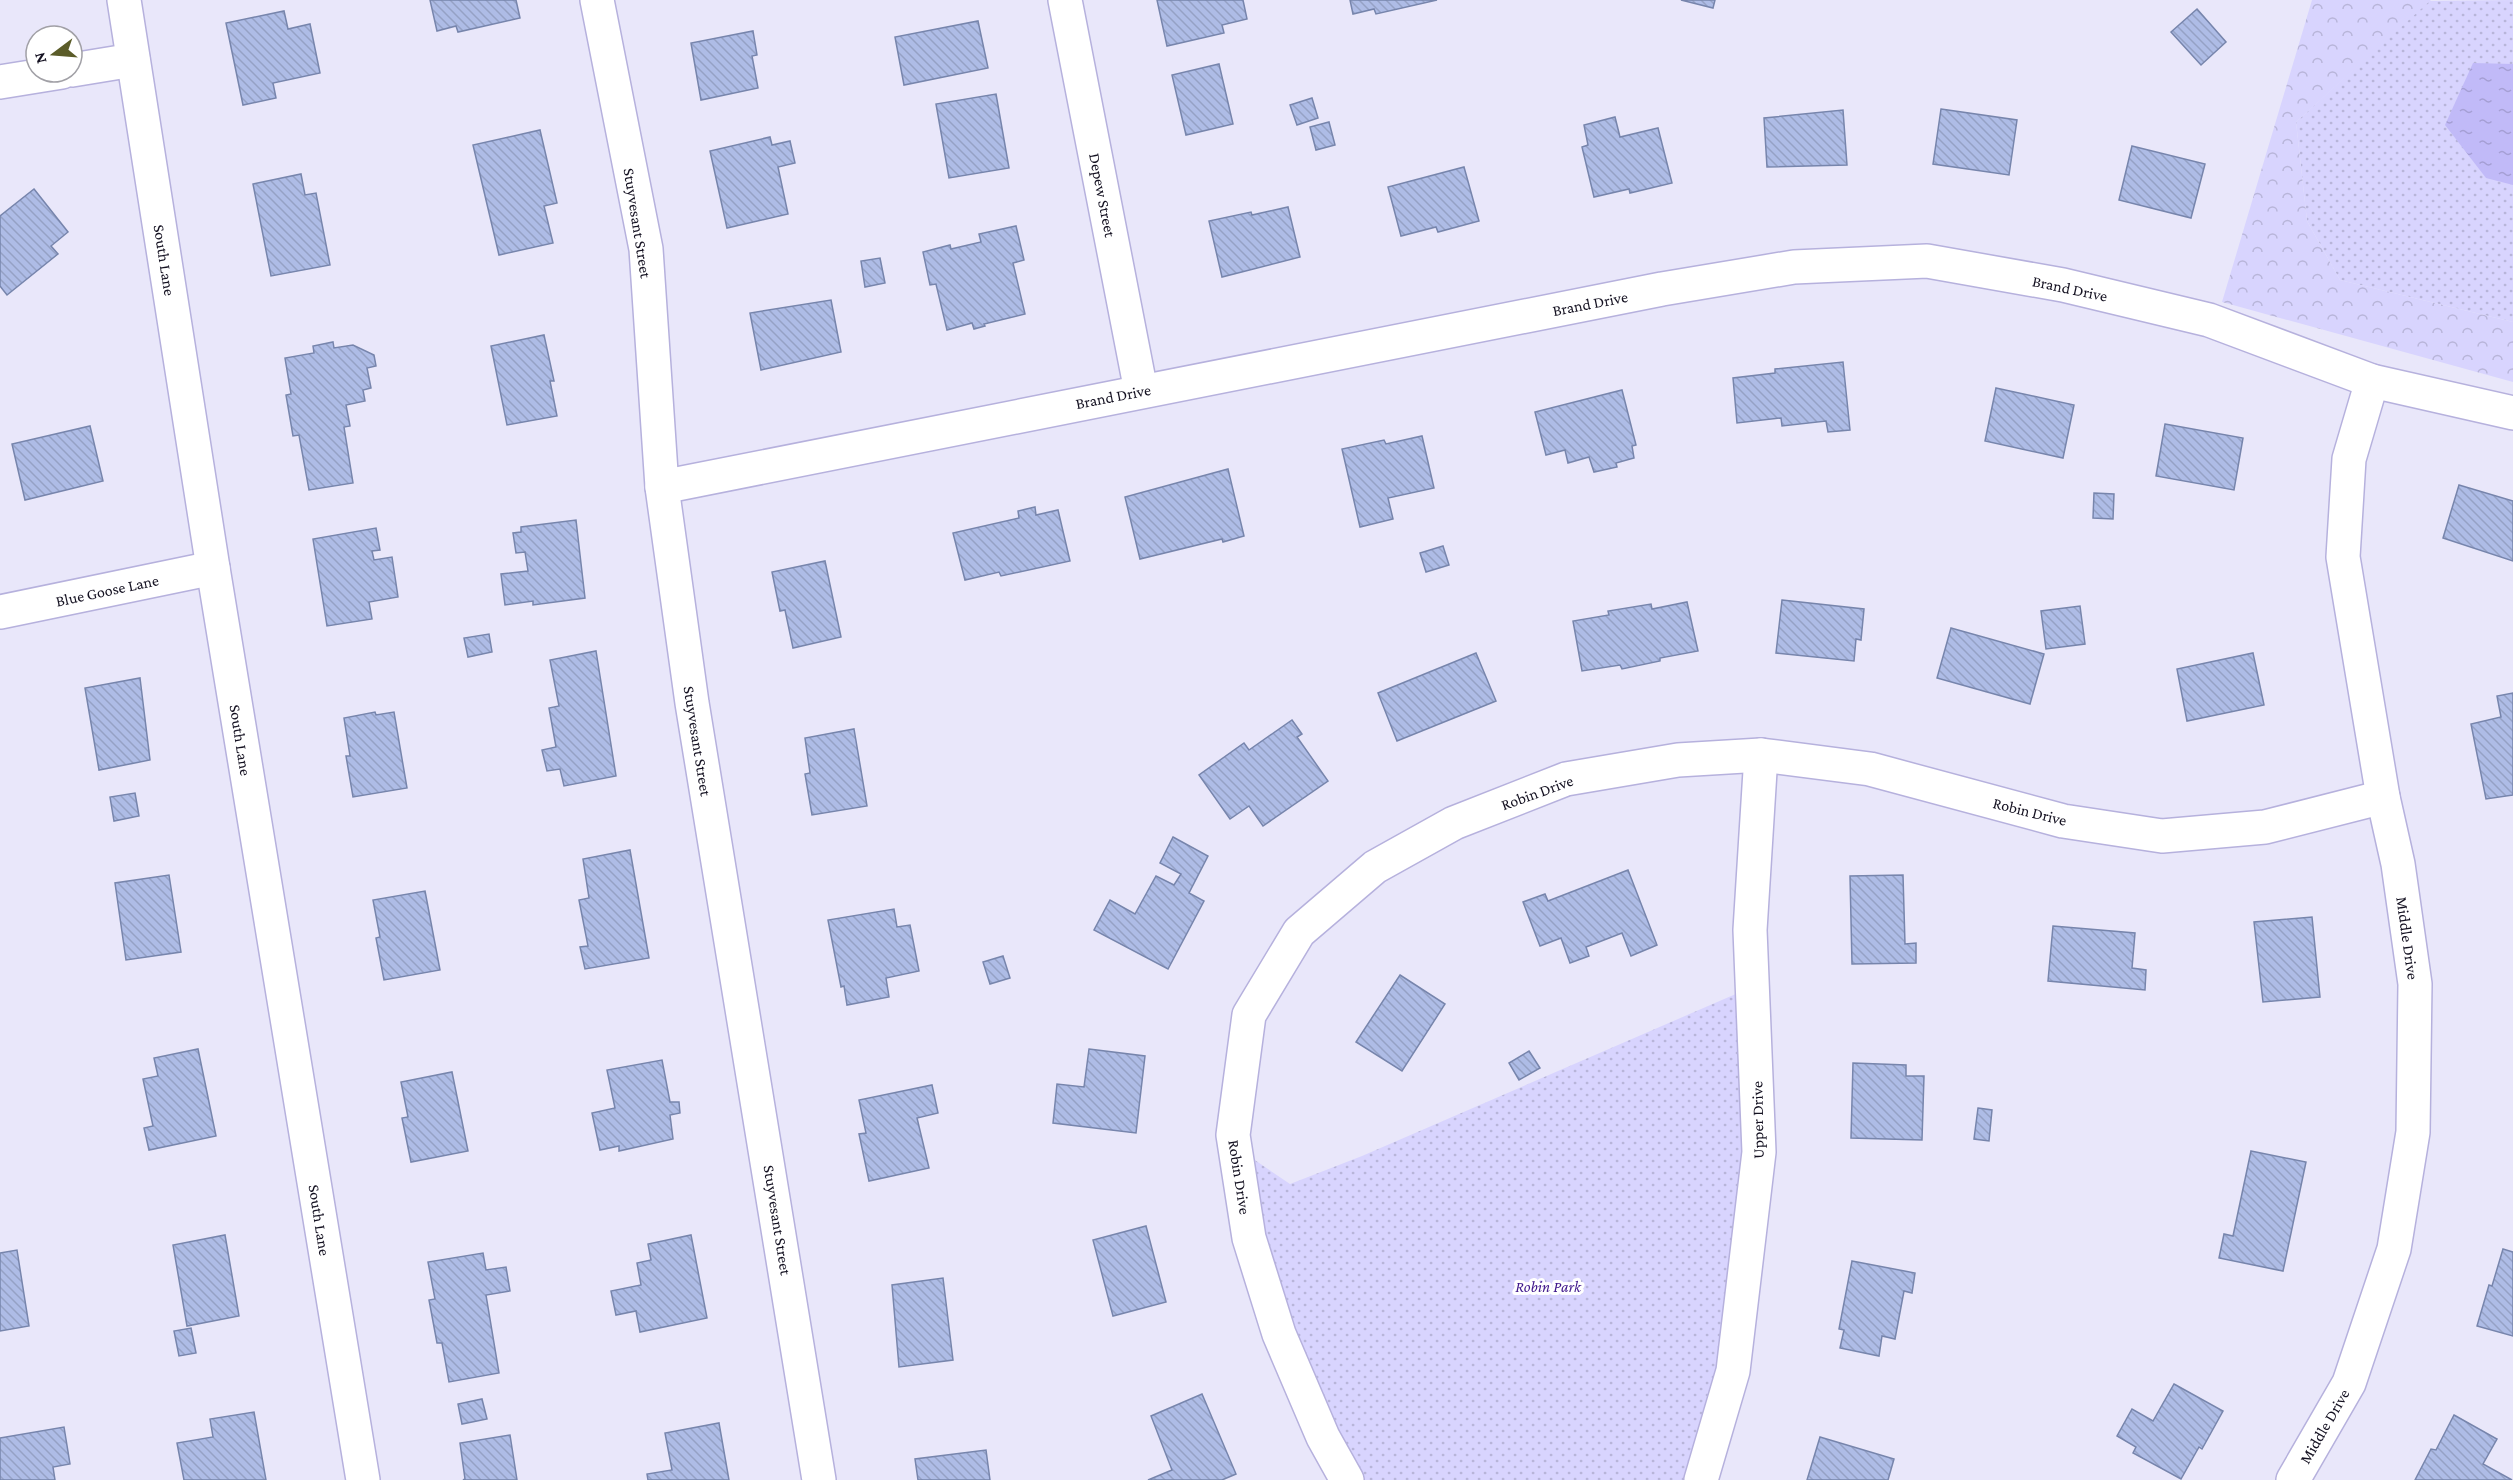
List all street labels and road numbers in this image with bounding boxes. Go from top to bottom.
street label: Depew Street [1085,152,1119,239]
street label: Stuyvesant Street [619,167,655,280]
street label: South Lane [150,223,179,297]
street label: Brand Drive [2031,272,2109,305]
street label: Brand Drive [1551,288,1629,319]
street label: Brand Drive [1074,381,1152,412]
street label: Blue Goose Lane [54,571,160,610]
street label: Stuyvesant Street [679,685,715,798]
street label: South Lane [226,703,255,777]
street label: Robin Drive [1499,772,1576,813]
street label: Robin Drive [1991,794,2069,829]
street label: Middle Drive [2393,896,2422,981]
street label: Upper Drive [1748,1081,1768,1159]
street label: Robin Drive [1225,1139,1254,1216]
street label: Stuyvesant Street [759,1164,795,1277]
street label: South Lane [305,1183,334,1257]
street label: Middle Drive [2296,1386,2353,1467]

